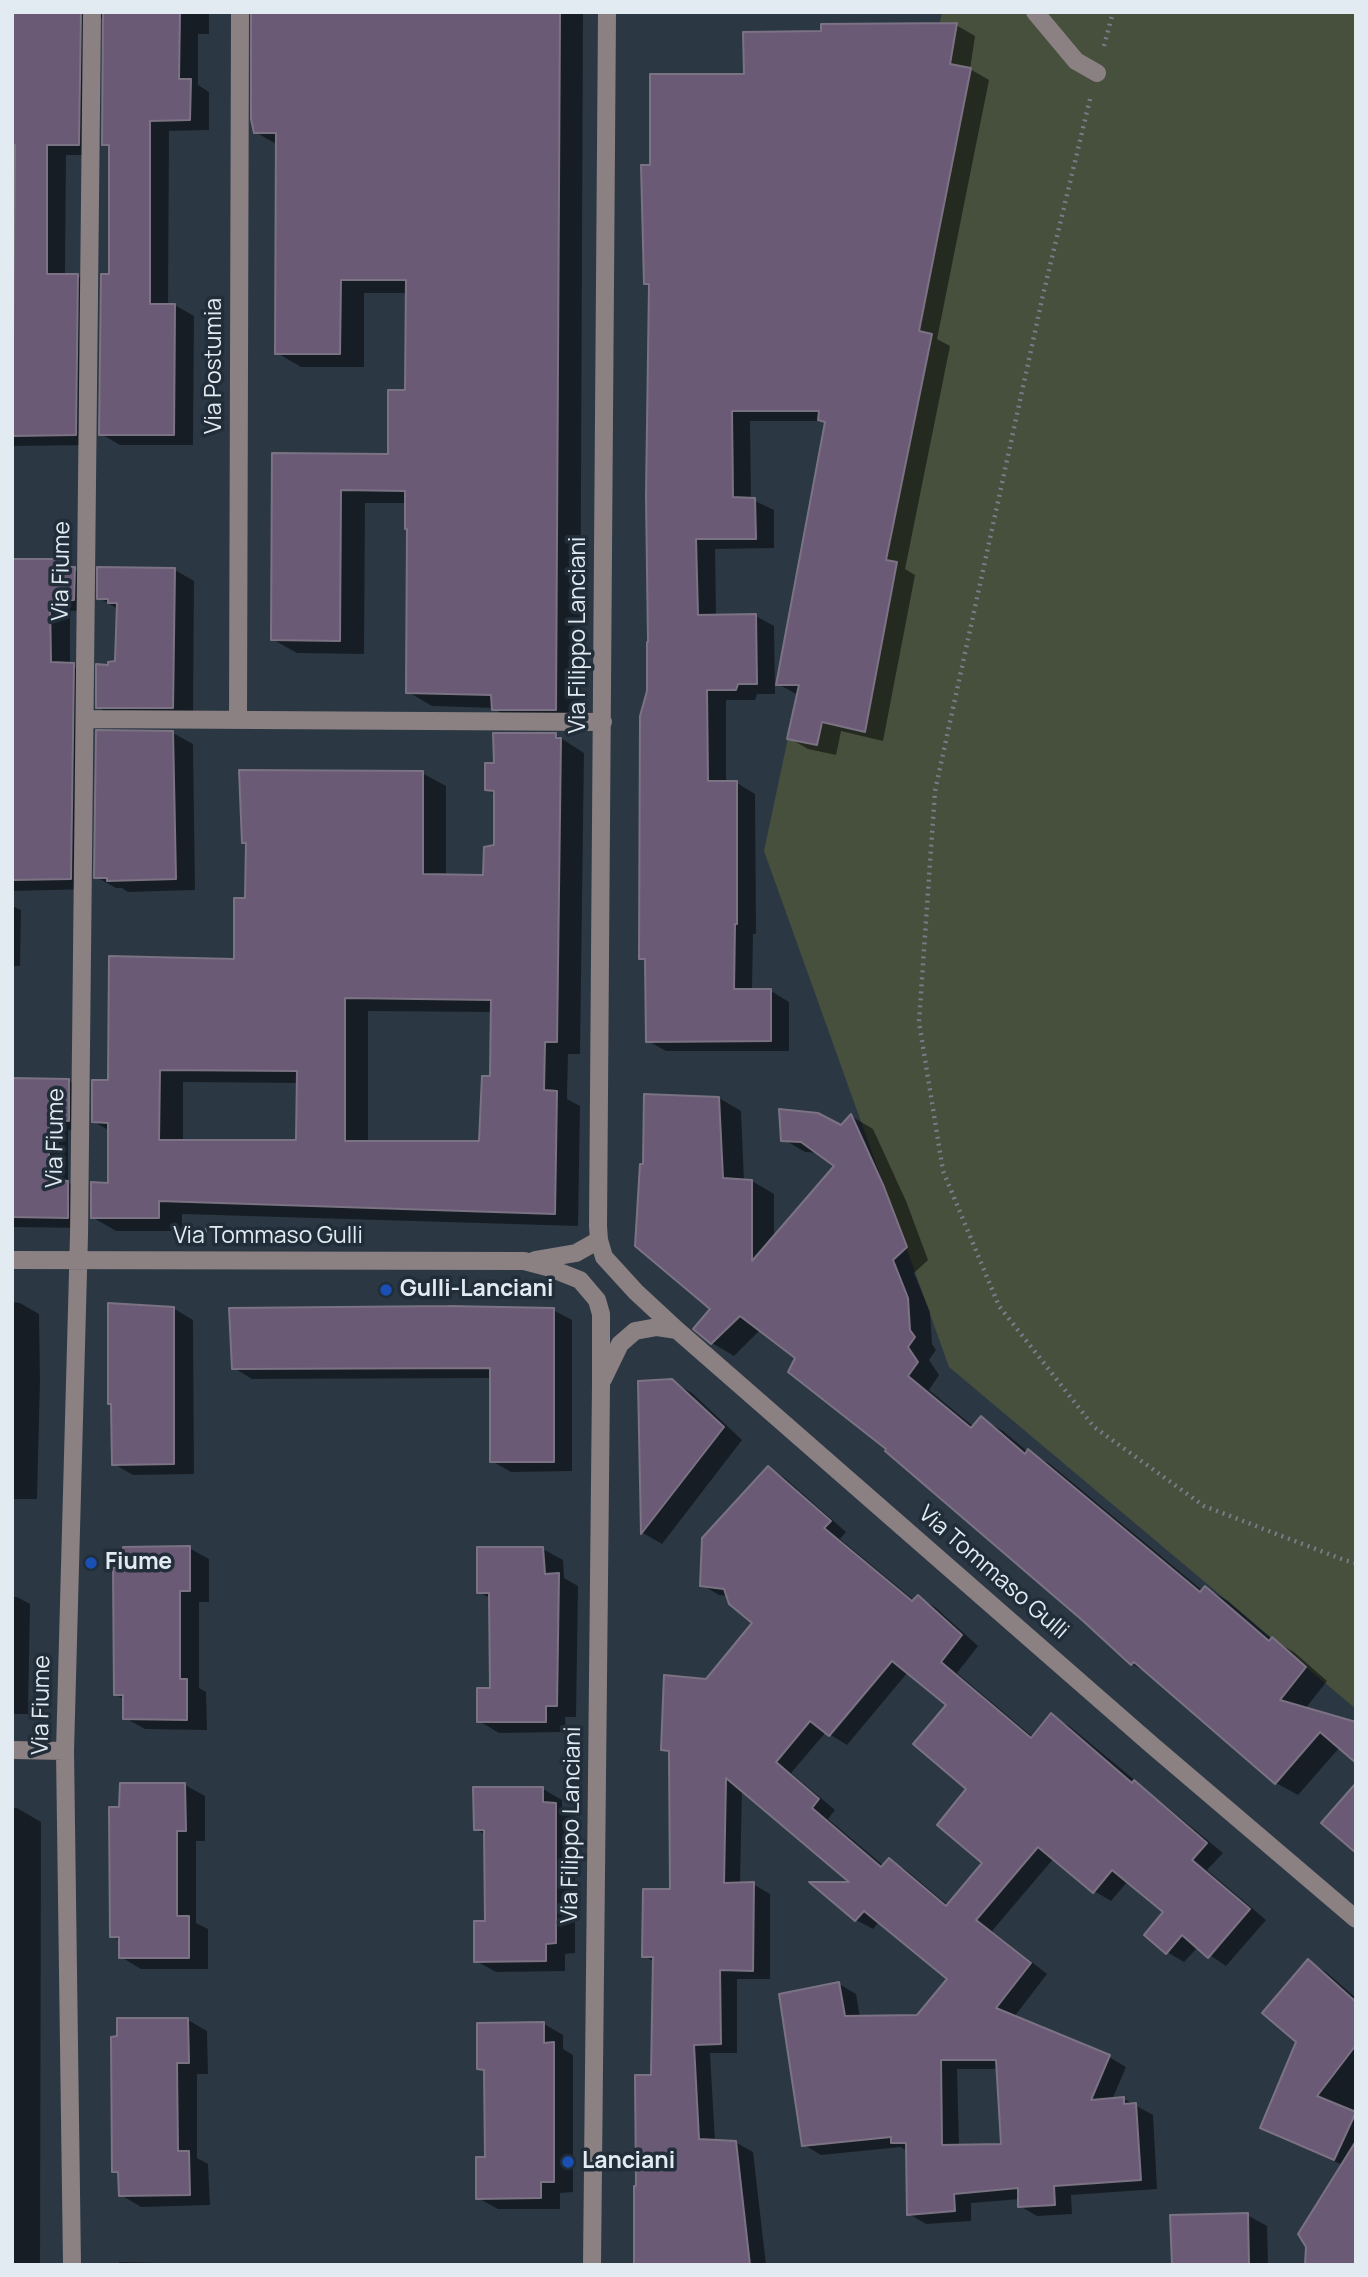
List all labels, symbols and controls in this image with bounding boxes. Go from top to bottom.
street label: Via Postumia [201,298,229,434]
street label: Via Fiume [47,521,77,621]
street label: Via Filippo Lanciani [565,537,593,733]
street label: Via Fiume [41,1088,71,1188]
street label: Via Tommaso Gulli [173,1223,363,1251]
place label: Gulli-Lanciani [400,1276,553,1304]
marker: Gulli-Lanciani [378,1282,394,1298]
street label: Via Tommaso Gulli [912,1500,1074,1646]
place label: Fiume [105,1549,172,1577]
marker: Fiume [83,1555,99,1571]
street label: Via Fiume [27,1655,57,1755]
street label: Via Filippo Lanciani [556,1726,588,1924]
place label: Lanciani [582,2148,675,2176]
marker: Lanciani [560,2154,576,2170]

